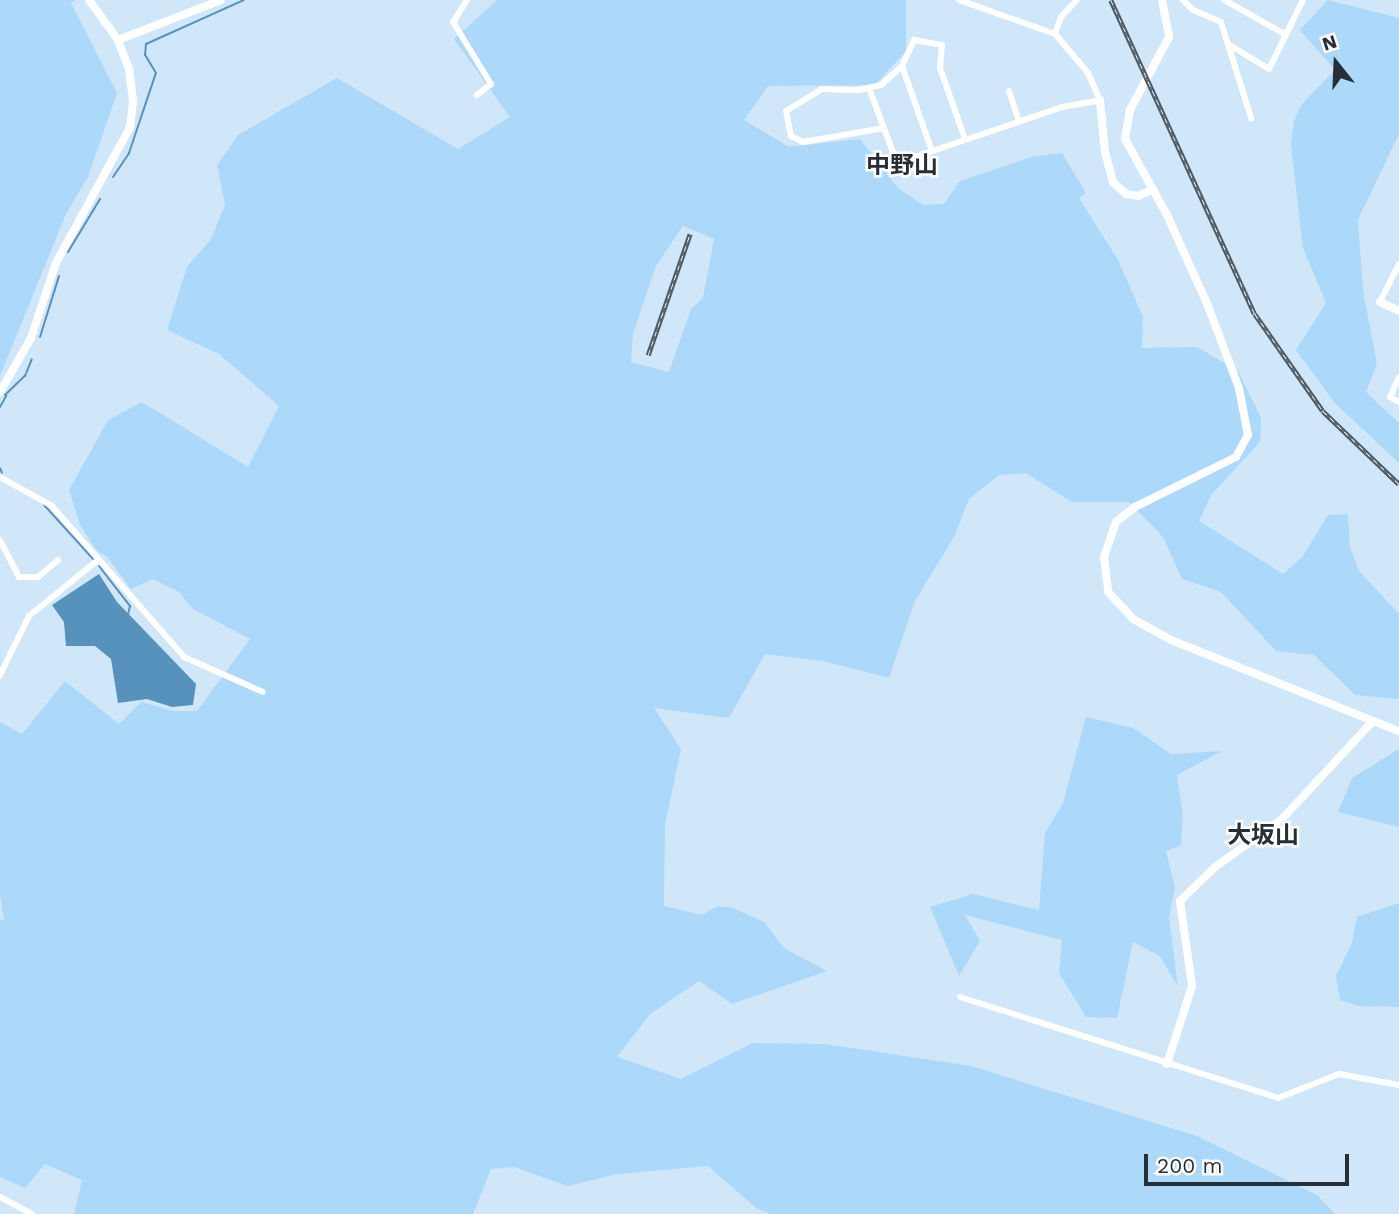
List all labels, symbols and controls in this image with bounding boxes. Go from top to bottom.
north arrow [1301,28,1371,98]
text: N [1319,29,1340,56]
district label: 中野山 [866,152,938,180]
district label: 大坂山 [1227,822,1299,850]
scale bar [1147,1140,1352,1184]
text: 200 m [1157,1153,1223,1178]

